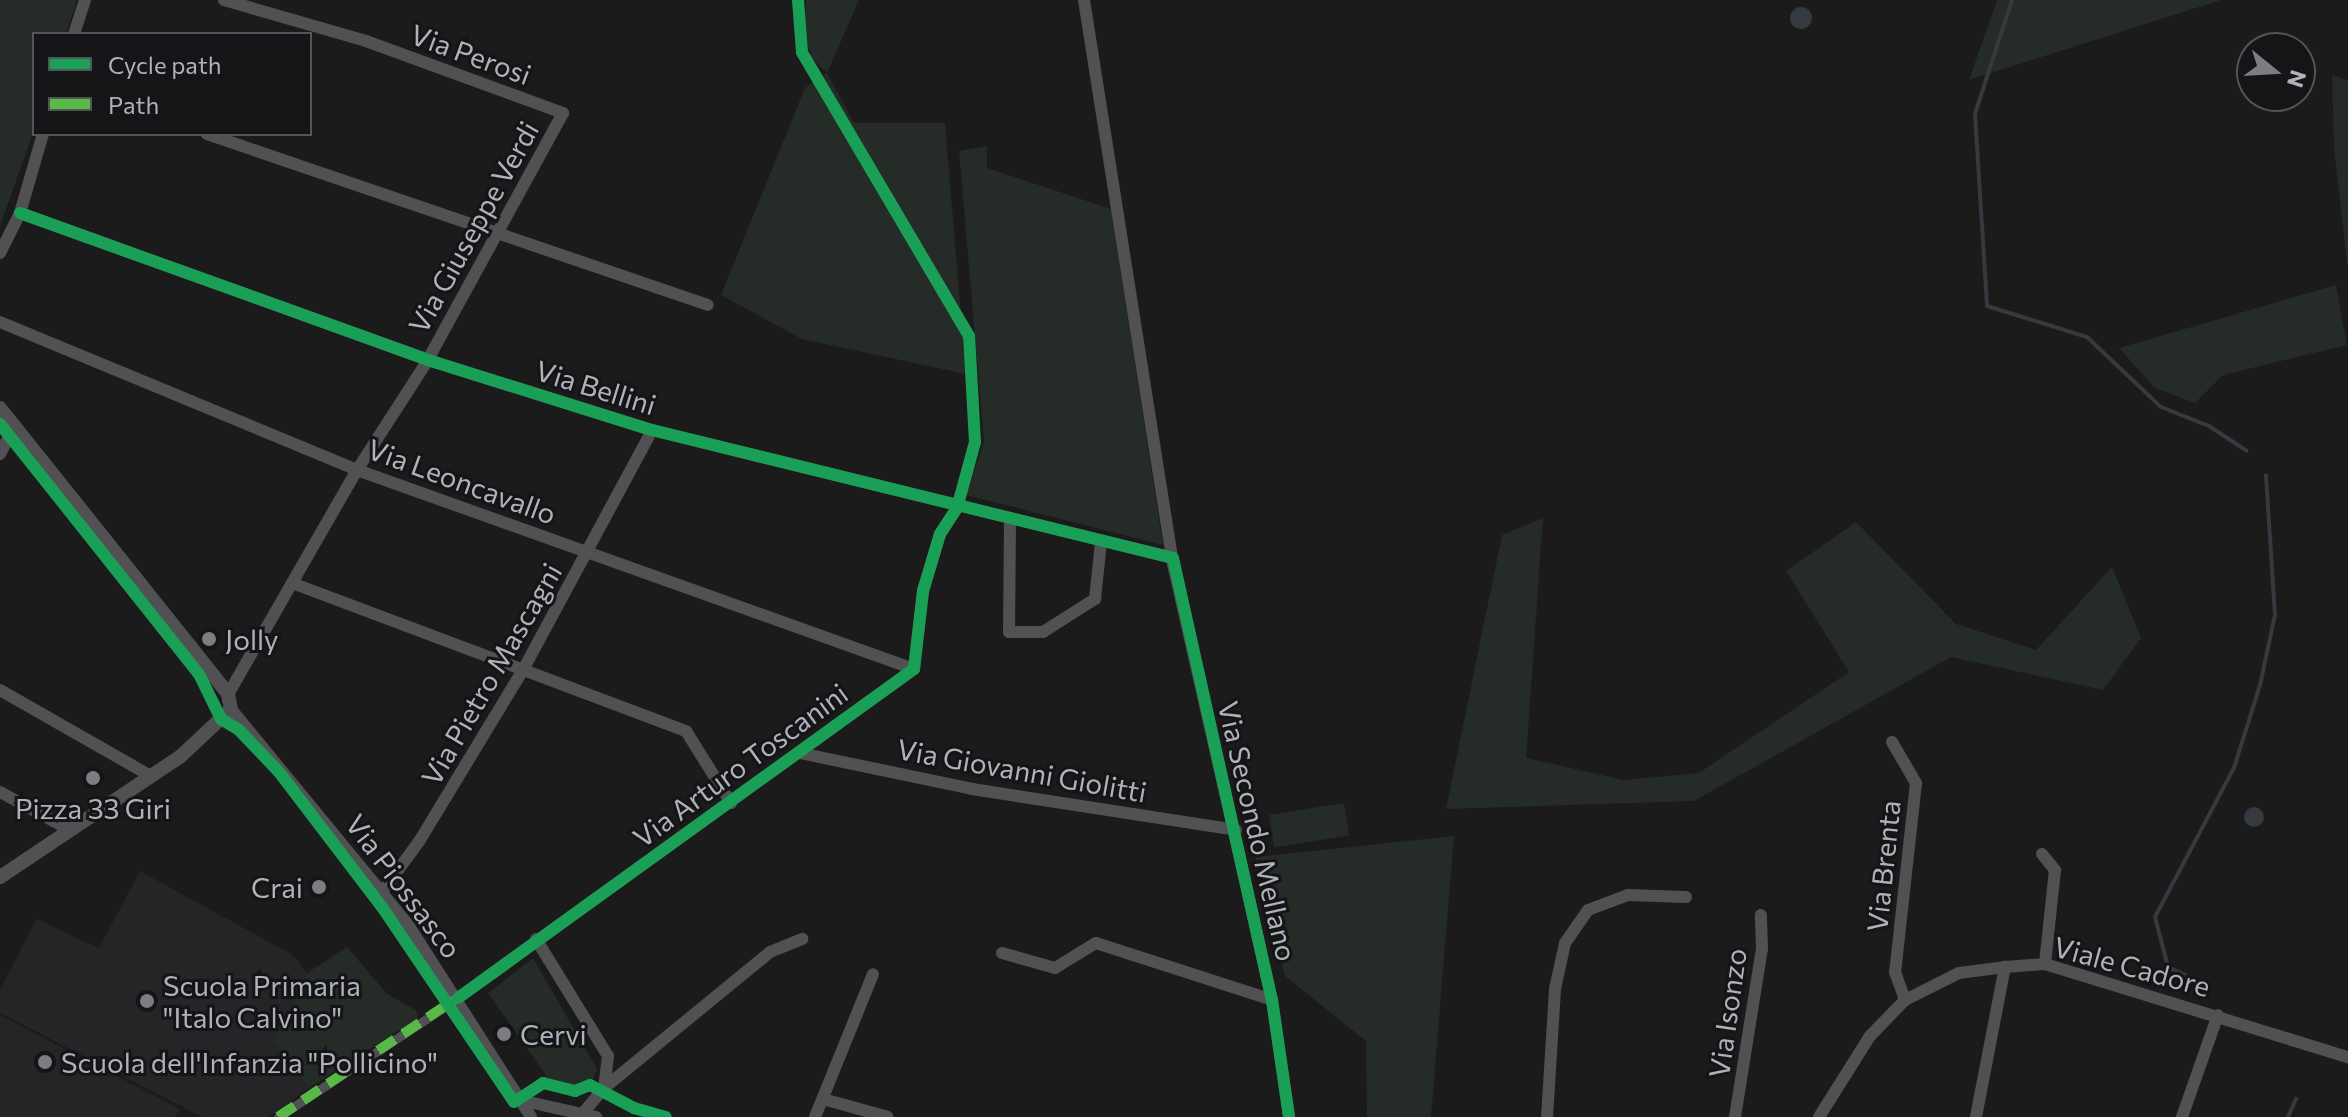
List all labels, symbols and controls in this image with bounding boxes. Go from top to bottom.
street label: Via Perosi [406,17,536,91]
legend [32,32,312,136]
north arrow [2236,32,2316,112]
text: Cycle path [108,50,222,79]
text: N [2282,67,2313,91]
text: Path [108,90,159,119]
street label: Via Giuseppe Verdi [401,115,545,339]
street label: Via Bellini [532,353,660,421]
street label: Via Leoncavallo [363,431,561,531]
street label: Via Pietro Mascagni [414,557,568,791]
place label: Jolly [225,622,279,656]
marker: Jolly [200,630,218,648]
street label: Via Arturo Toscanini [626,676,854,854]
street label: Via Secondo Mellano [1212,698,1304,964]
street label: Via Giovanni Giolitti [895,732,1149,808]
marker: Pizza 33 Giri [84,769,102,787]
place label: Pizza 33 Giri [15,791,171,825]
street label: Via Brenta [1859,799,1907,933]
street label: Via Piossasco [339,808,469,964]
place label: Crai [251,870,303,904]
marker: Crai [310,878,328,896]
street label: Viale Cadore [2050,929,2214,1003]
street label: Via Isonzo [1701,946,1753,1080]
place label: Scuola Primaria "Italo Calvino" [163,968,361,1034]
marker: Scuola Primaria "Italo Calvino" [138,992,156,1010]
place label: Cervi [520,1017,587,1051]
marker: Cervi [495,1025,513,1043]
place label: Scuola dell'Infanzia "Pollicino" [61,1045,438,1079]
marker: Scuola dell'Infanzia "Pollicino" [36,1053,54,1071]

